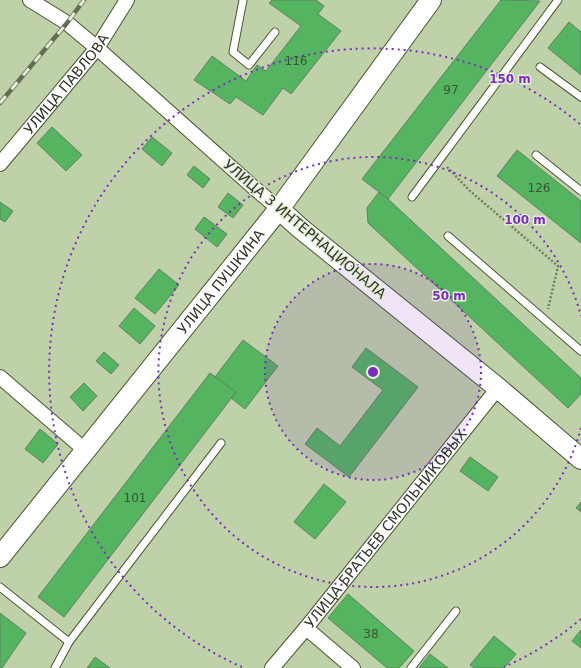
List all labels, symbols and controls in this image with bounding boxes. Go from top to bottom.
street label: УЛИЦА ПАВЛОВА [21,30,112,137]
house number: 116 [285,54,307,68]
text: 150 m [489,72,531,86]
house number: 97 [443,83,459,97]
street label: УЛИЦА 3 ИНТЕРНАЦИОНАЛА [220,156,390,302]
house number: 126 [528,181,550,195]
text: 100 m [504,213,546,227]
street label: УЛИЦА ПУШКИНА [174,226,268,337]
text: 50 m [432,289,466,303]
centre of rings [366,365,380,379]
street label: УЛИЦА БРАТЬЕВ СМОЛЬНИКОВЫХ [301,426,470,631]
house number: 101 [124,491,146,505]
house number: 38 [363,627,379,641]

